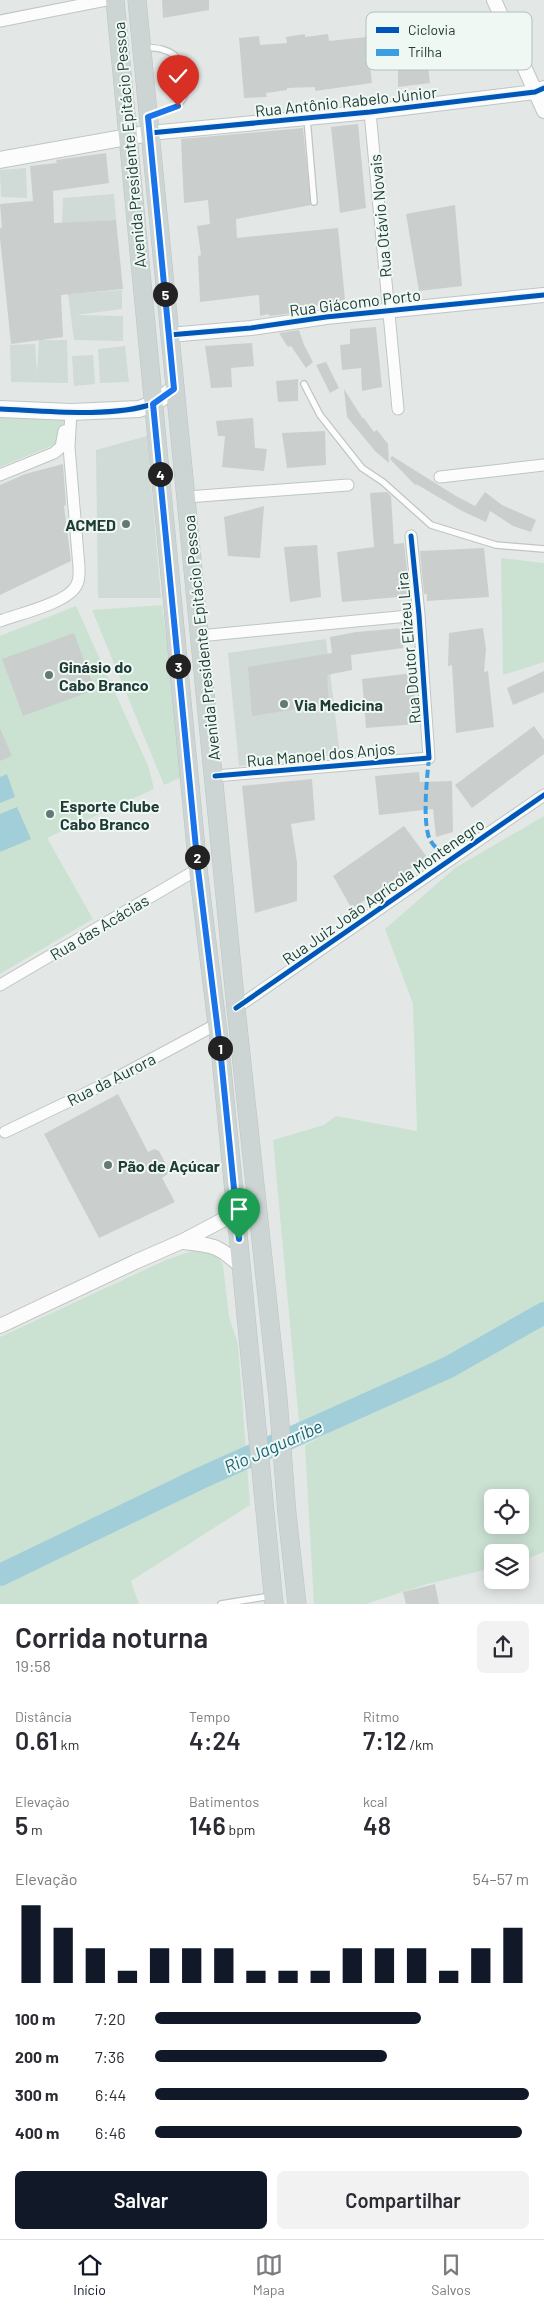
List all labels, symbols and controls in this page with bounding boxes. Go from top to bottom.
legend [366,12,532,70]
street label: Avenida Presidente Epitácio Pessoa [109,21,149,269]
text: Ciclovia [408,21,455,38]
text: Trilha [408,43,442,60]
pin [157,55,199,106]
icon: check [164,62,192,90]
street label: Rua Antônio Rabelo Júnior [254,82,438,120]
street label: Rua Otávio Novais [365,154,395,278]
pin: 5 [152,282,178,306]
street label: Rua Giácomo Porto [288,285,422,319]
text: 5 [162,286,169,303]
pin: 4 [148,462,172,486]
text: 4 [156,466,165,483]
street label: Avenida Presidente Epitácio Pessoa [179,514,223,762]
place label: ACMED [65,515,116,534]
marker: ACMED [120,518,132,530]
street label: Rua Doutor Elizeu Lira [392,571,424,725]
pin: 3 [166,654,190,678]
place label: Ginásio do Cabo Branco [59,657,149,694]
text: 3 [175,658,182,675]
marker: Ginásio do Cabo Branco [43,669,55,681]
place label: Via Medicina [294,695,383,714]
marker: Via Medicina [278,698,290,710]
street label: Rua Manoel dos Anjos [246,738,396,770]
place label: Esporte Clube Cabo Branco [60,796,160,833]
marker: Esporte Clube Cabo Branco [44,808,56,820]
street label: Rua Juiz João Agrícola Montenegro [278,814,488,968]
pin: 2 [184,844,210,870]
text: 2 [194,849,201,866]
street label: Rua das Acácias [46,890,152,964]
pin: 1 [208,1036,232,1060]
text: 1 [218,1040,223,1057]
street label: Rua da Aurora [64,1049,158,1109]
place label: Pão de Açúcar [118,1156,220,1175]
marker: Pão de Açúcar [102,1159,114,1171]
pin [218,1188,260,1239]
icon: arrive [225,1195,253,1223]
water label: Rio Jaguaribe [220,1414,326,1478]
map controls [484,1489,529,1589]
button: locate [484,1489,529,1534]
button: layers [484,1544,529,1589]
text: Corrida noturna [15,1620,208,1654]
button: share [477,1621,529,1673]
text: 19:58 [15,1656,51,1675]
text: Distância [15,1708,72,1725]
text: Tempo [189,1708,230,1725]
text: Ritmo [363,1708,399,1725]
text: 0.61 [15,1725,58,1755]
text: 4:24 [189,1725,241,1755]
text: 7:12 [363,1725,407,1755]
text: km [58,1736,79,1753]
text: /km [407,1736,434,1753]
text: Elevação [15,1793,70,1810]
text: Batimentos [189,1793,259,1810]
text: kcal [363,1793,387,1810]
text: 5 [15,1810,28,1840]
text: 146 [189,1810,226,1840]
text: 48 [363,1810,391,1840]
text: m [28,1821,43,1838]
text: bpm [226,1821,255,1838]
text: Elevação [15,1869,77,1888]
text: 54–57 m [473,1869,529,1888]
text: 100 m [15,2009,55,2028]
text: 7:20 [95,2009,126,2028]
text: 200 m [15,2047,59,2066]
text: 7:36 [95,2047,124,2066]
text: 300 m [15,2085,58,2104]
text: 6:44 [95,2085,126,2104]
text: 400 m [15,2123,59,2142]
text: 6:46 [95,2123,126,2142]
button: Salvar [15,2171,267,2229]
button: Compartilhar [277,2171,529,2229]
tab: Início [73,2251,106,2298]
tab: Mapa [253,2251,285,2298]
tab: Salvos [431,2251,471,2298]

